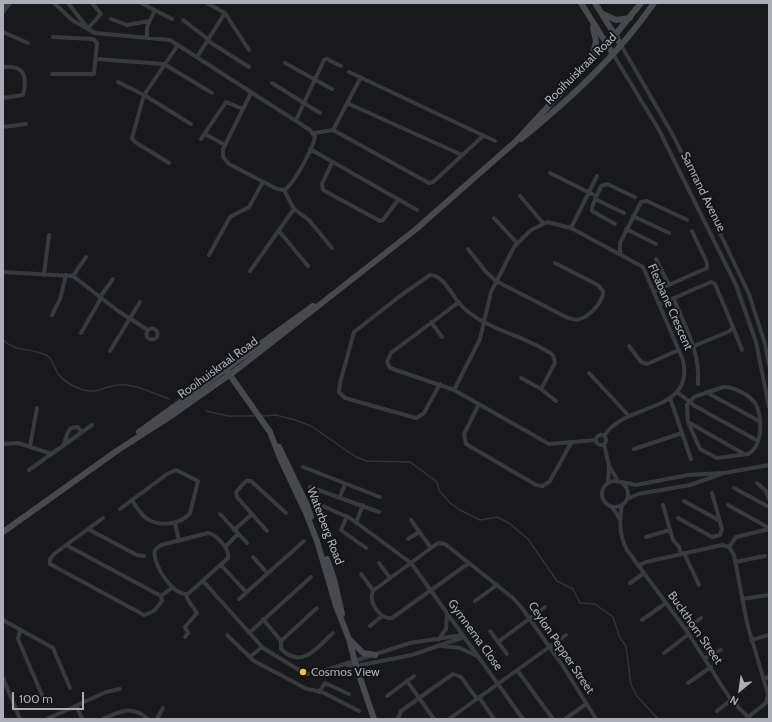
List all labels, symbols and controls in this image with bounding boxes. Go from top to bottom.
street label: Rooihuiskraal Road [542,30,620,108]
street label: Samrand Avenue [677,150,729,234]
street label: Fleabane Crescent [644,262,696,352]
street label: Rooihuiskraal Road [175,334,261,402]
street label: Waterberg Road [304,485,346,567]
street label: Buckthorn Street [665,589,725,667]
street label: Gymnema Close [444,597,506,673]
street label: Ceylon Pepper Street [525,599,597,697]
place label: Cosmos View [311,665,380,679]
marker: Cosmos View [298,667,308,677]
north arrow [720,670,760,710]
scale bar [14,684,86,710]
text: 100 m [19,691,53,706]
text: N [727,692,741,709]

